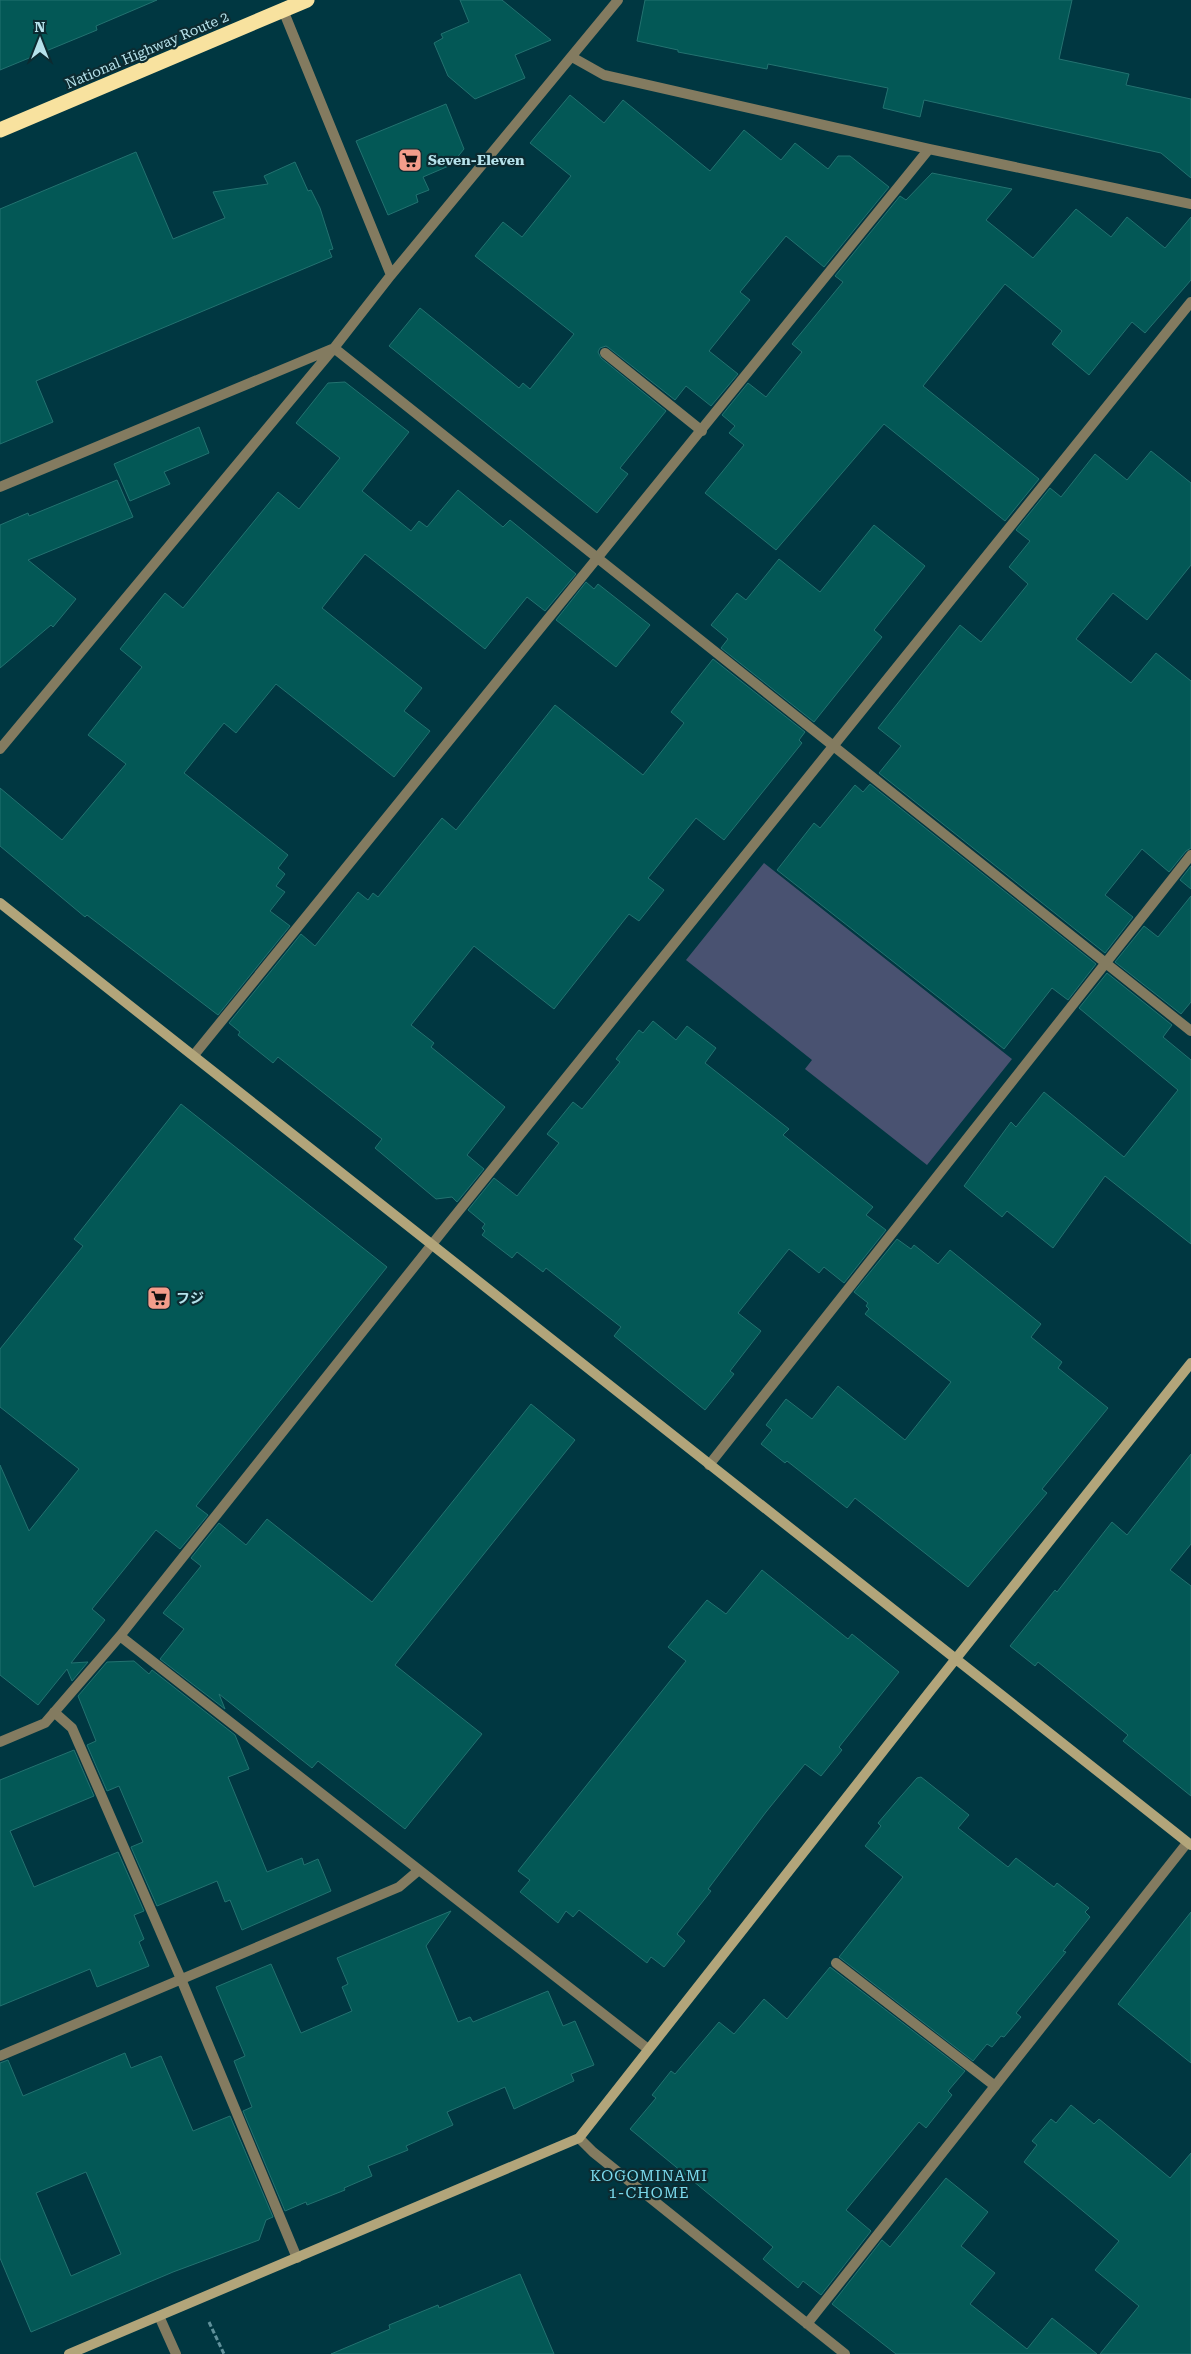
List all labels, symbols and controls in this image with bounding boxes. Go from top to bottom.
street label: National Highway Route 2 [63,8,231,92]
north arrow [15,15,65,65]
text: N [35,19,46,35]
supermarket icon: Seven-Eleven [397,147,423,173]
place label: Seven-Eleven [428,152,525,168]
supermarket icon: フジ [146,1285,172,1311]
place label: フジ [176,1290,204,1306]
district label: KOGOMINAMI 1-CHOME [590,2167,708,2202]

